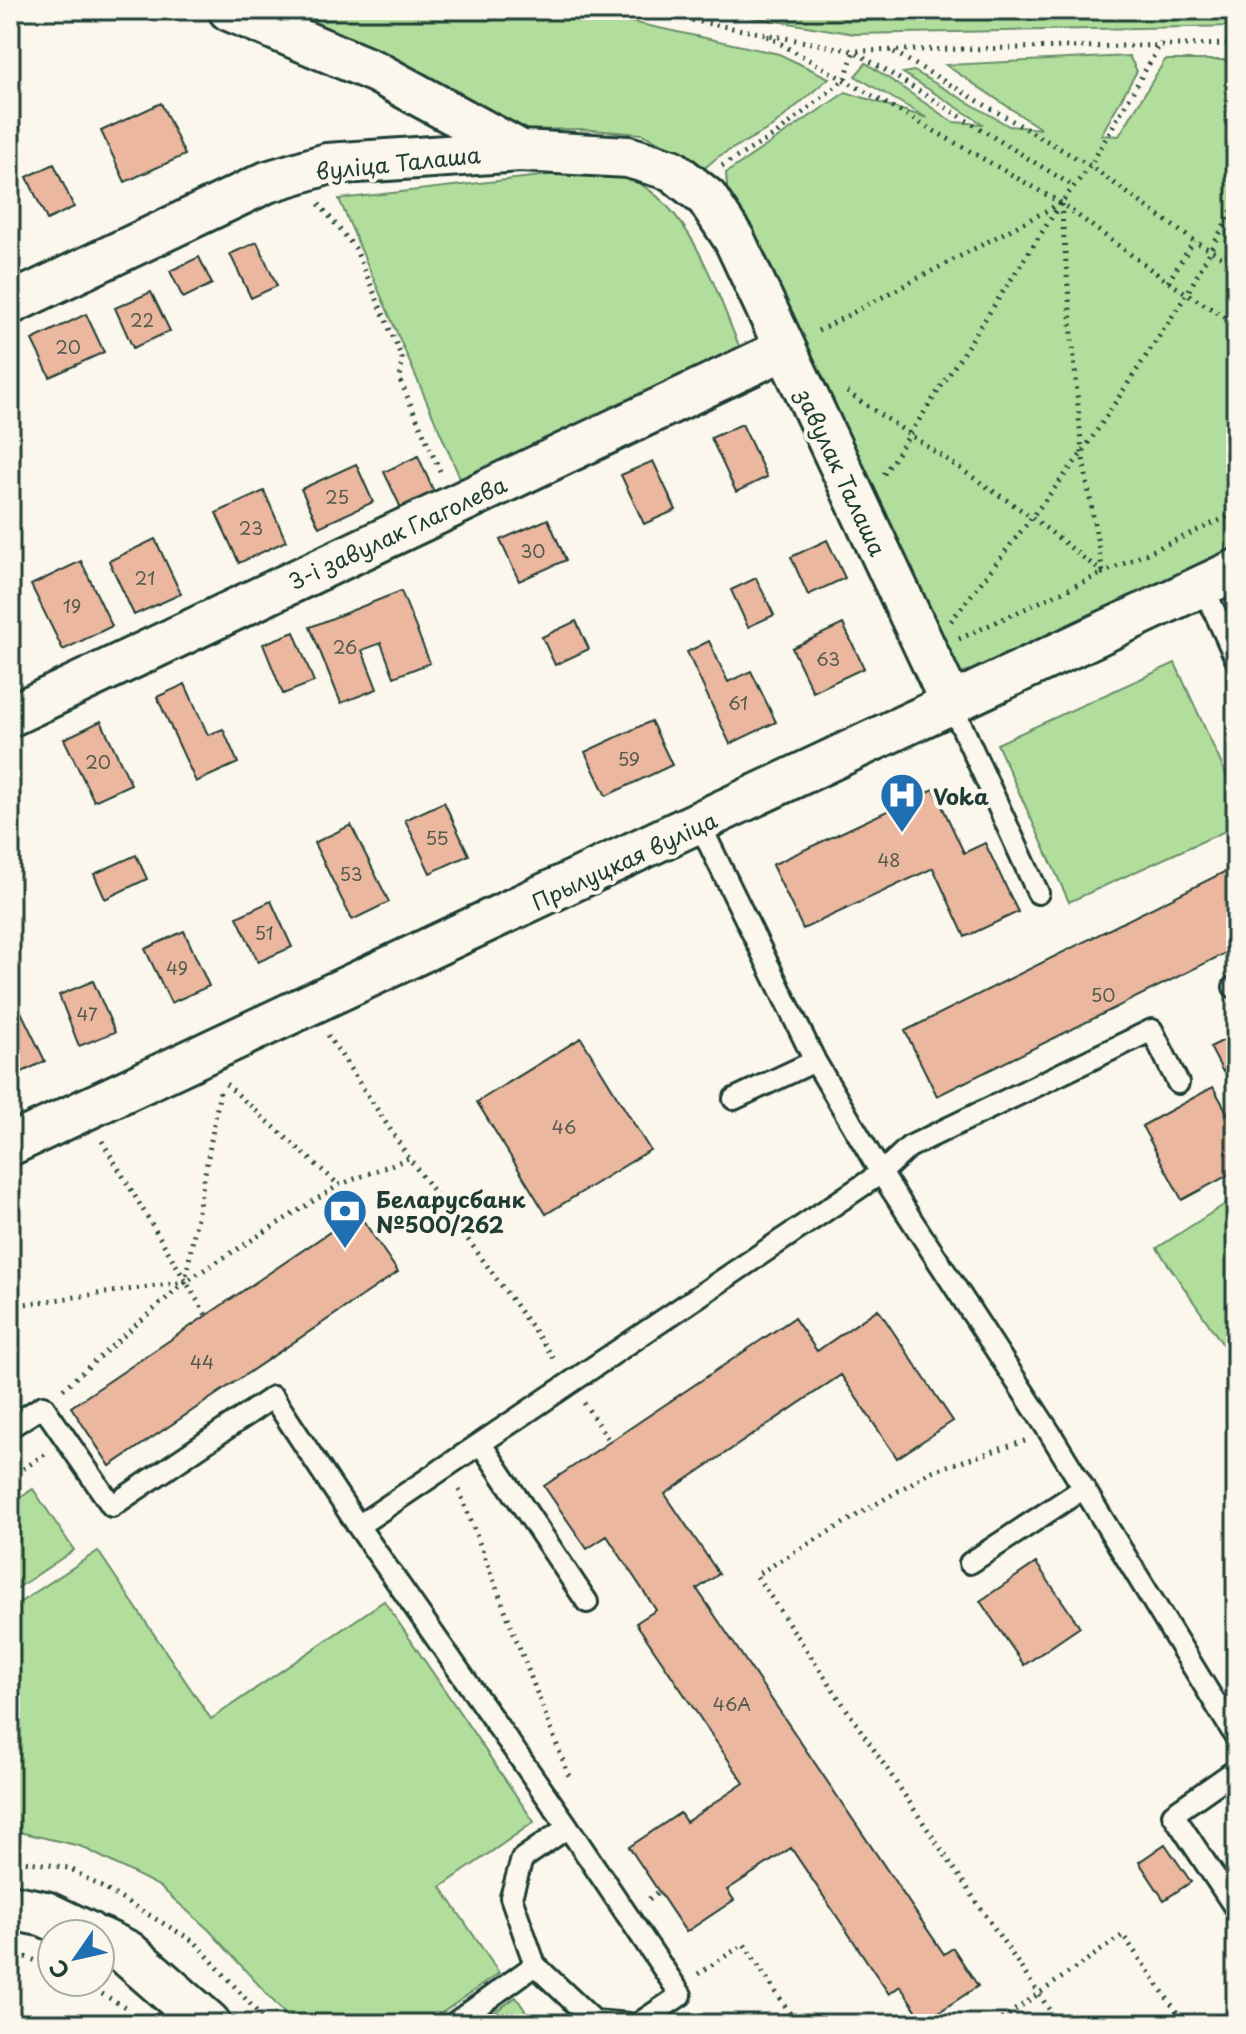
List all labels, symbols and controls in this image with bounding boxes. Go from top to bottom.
street label: вуліца Талаша [314,137,482,187]
house number: 22 [130,306,154,333]
house number: 20 [55,333,81,360]
street label: завулак Талаша [788,382,895,561]
street label: 3-і завулак Глаголева [282,467,512,597]
house number: 25 [325,483,349,510]
house number: 23 [239,514,263,541]
house number: 30 [520,537,546,564]
house number: 21 [135,564,155,591]
house number: 19 [63,592,81,619]
house number: 26 [333,633,357,660]
house number: 63 [816,645,840,672]
house number: 61 [728,689,748,716]
house number: 59 [618,745,640,772]
house number: 20 [85,748,111,775]
hospital icon: Voka [878,771,926,834]
place label: Voka [933,779,989,812]
street label: Прылуцкая вуліца [526,802,723,917]
house number: 55 [425,824,449,851]
house number: 48 [877,846,901,873]
house number: 53 [339,860,363,887]
house number: 51 [254,919,274,946]
house number: 49 [166,954,188,981]
house number: 50 [1091,981,1115,1008]
house number: 47 [76,1000,98,1027]
house number: 46 [552,1113,576,1140]
place label: Беларусбанк №500/262 [376,1182,527,1240]
bank icon: Беларусбанк №500/262 [321,1187,369,1250]
house number: 44 [190,1348,214,1375]
house number: 46А [713,1690,751,1717]
north arrow [36,1918,116,1998]
text: С [40,1954,76,1986]

